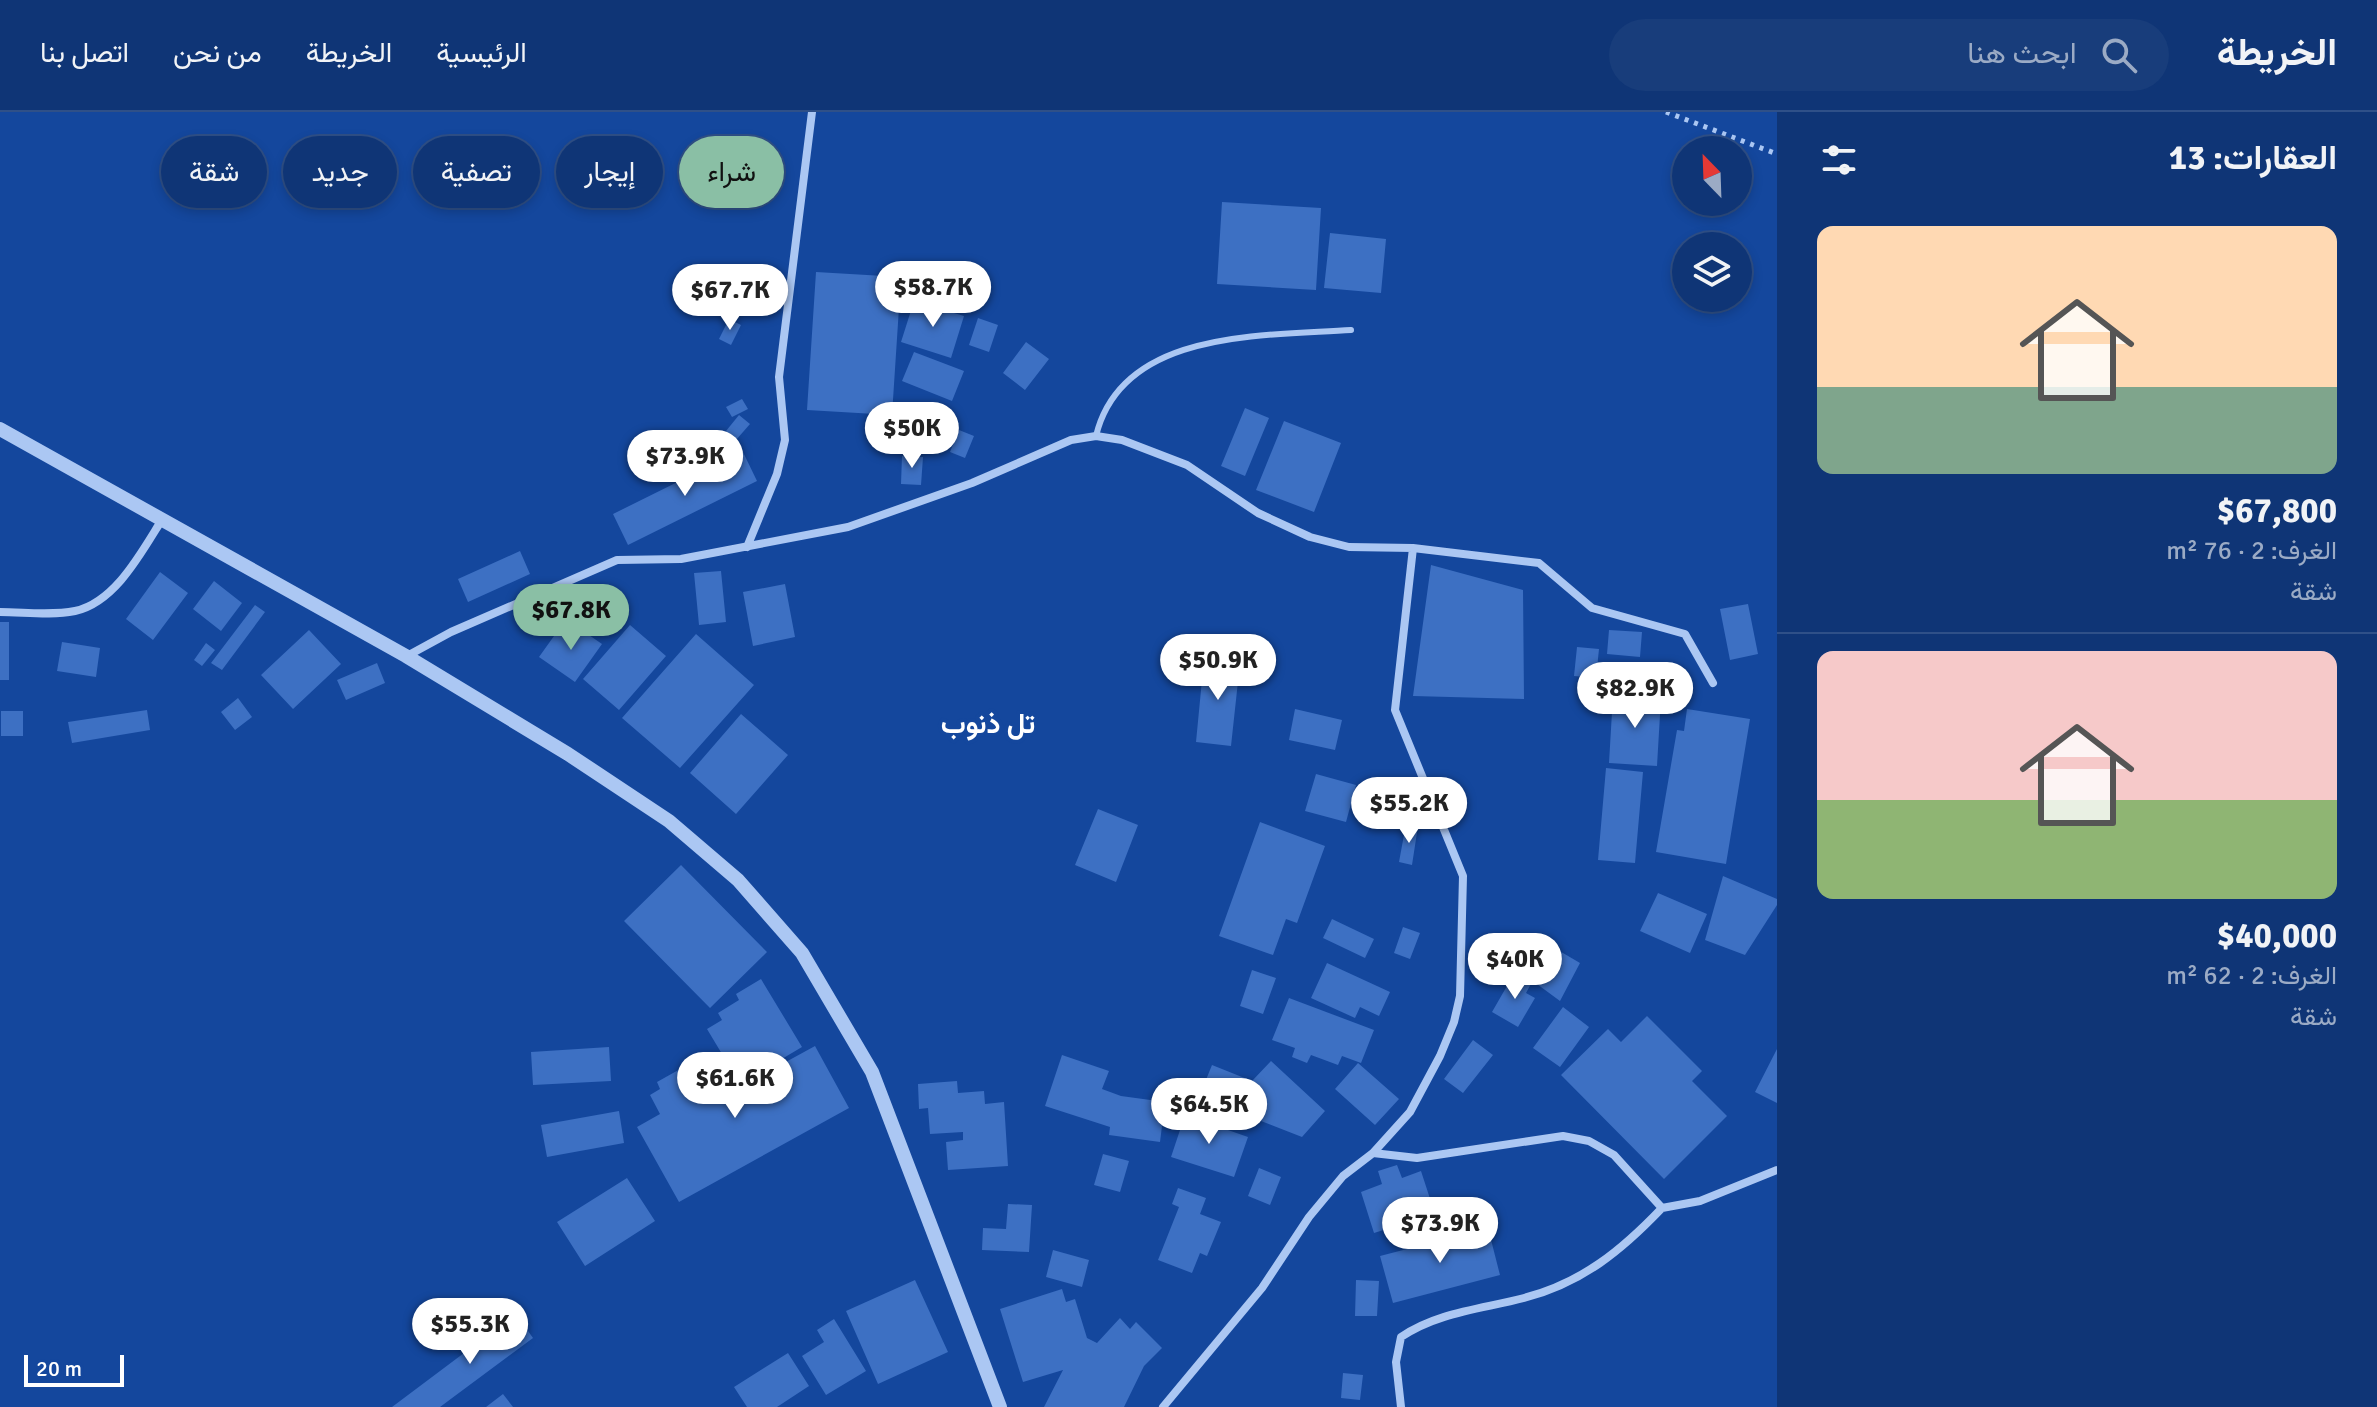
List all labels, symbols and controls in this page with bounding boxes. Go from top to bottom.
search box [1609,19,2169,91]
text: الخريطة [2217,29,2337,76]
icon: search [2097,33,2141,77]
text: ابحث هنا [1967,35,2077,72]
text: اتصل بنا [40,36,129,70]
text: من نحن [173,36,262,70]
text: الخريطة [306,36,392,70]
text: الرئيسية [436,36,527,70]
chip: شقة [161,136,267,208]
chip: جديد [283,136,397,208]
chip: تصفية [413,136,540,208]
chip: إيجار [556,136,663,208]
chip: شراء [679,136,784,208]
north arrow [1672,136,1752,216]
map controls [1672,136,1752,312]
text: العقارات: 13 [2169,137,2337,179]
icon: filters [1817,138,1861,182]
button: layers [1672,232,1752,312]
pin: $58.7K [868,261,998,329]
pin: $67.7K [665,264,795,332]
text: $58.7K [893,271,973,303]
text: $67.7K [690,274,770,306]
icon: home [2005,278,2149,422]
pin: $50K [865,402,959,470]
text: $50K [883,412,941,444]
pin: $73.9K [620,430,750,498]
text: $73.9K [645,440,725,472]
text: $67,800 [2217,490,2337,532]
text: الغرف: 2 · 76 m² [2166,535,2337,567]
text: شقة [2290,576,2337,608]
pin: $67.8K [506,584,636,652]
text: $67.8K [531,594,611,626]
pin: $50.9K [1153,634,1283,702]
text: $50.9K [1178,644,1258,676]
pin: $82.9K [1570,662,1700,730]
text: $82.9K [1595,672,1675,704]
icon: home [2005,703,2149,847]
district label: تل ذنوب [941,707,1035,741]
pin: $55.2K [1344,777,1474,845]
text: $55.2K [1369,787,1449,819]
text: $40,000 [2217,915,2337,957]
pin: $40K [1468,933,1562,1001]
text: $40K [1486,943,1544,975]
text: الغرف: 2 · 62 m² [2166,960,2337,992]
text: شقة [2290,1001,2337,1033]
pin: $61.6K [670,1052,800,1120]
text: $61.6K [695,1062,775,1094]
pin: $64.5K [1144,1078,1274,1146]
text: $64.5K [1169,1088,1249,1120]
pin: $73.9K [1375,1197,1505,1265]
text: $73.9K [1400,1207,1480,1239]
pin: $55.3K [405,1298,535,1366]
text: $55.3K [430,1308,510,1340]
scale bar [24,1351,124,1387]
text: 20 m [36,1355,82,1382]

